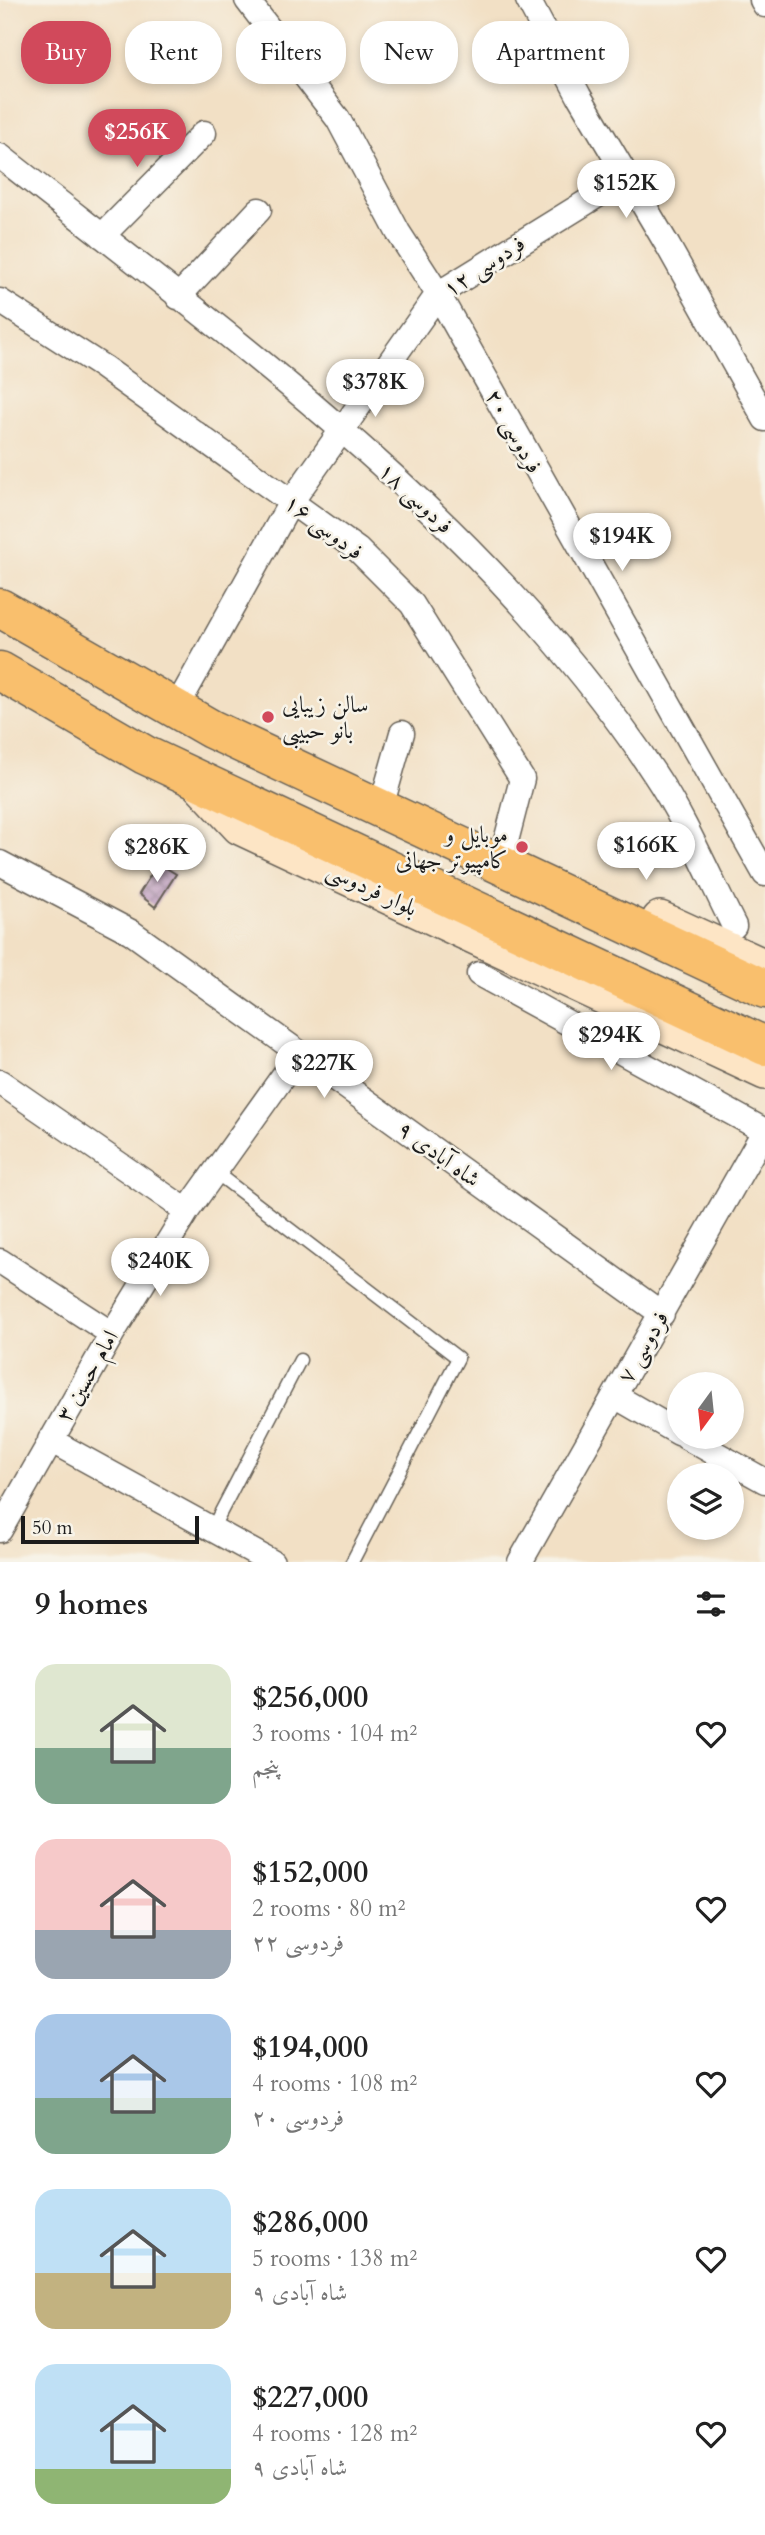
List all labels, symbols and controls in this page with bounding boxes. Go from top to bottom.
chip: Buy [21,21,111,84]
chip: Rent [125,21,222,84]
chip: Filters [236,21,346,84]
chip: New [360,21,458,84]
chip: Apartment [472,21,629,84]
pin: $256K [88,110,186,169]
text: $256K [104,116,170,147]
pin: $152K [577,160,675,220]
text: $152K [593,167,659,198]
street label: فردوسی ۱۲ [437,228,532,305]
pin: $378K [326,360,424,419]
text: $378K [342,366,408,397]
street label: فردوسی ۲۰ [477,383,550,479]
street label: فردوسی ۱۸ [371,455,460,541]
street label: فردوسی ۱۶ [277,487,370,568]
pin: $194K [573,514,671,573]
text: $194K [589,520,655,551]
place label: سالن زیبایی بانو حبیبی [282,689,369,749]
marker: سالن زیبایی بانو حبیبی [260,709,276,725]
place label: موبایل و کامپیوتر جهانی [396,819,508,876]
pin: $166K [597,822,695,882]
pin: $286K [108,824,206,884]
text: $166K [613,829,679,860]
text: $286K [124,831,190,862]
marker: موبایل و کامپیوتر جهانی [514,839,530,855]
street label: بلوار فردوسی [321,854,422,924]
pin: $294K [562,1012,660,1072]
text: $294K [578,1019,644,1050]
pin: $227K [275,1040,373,1100]
text: $227K [291,1047,357,1078]
street label: شاه آبادی ۹ [391,1113,487,1195]
pin: $240K [111,1238,209,1298]
text: $240K [127,1245,193,1276]
street label: فردوسی ۷ [610,1305,677,1389]
street label: امام حسین ۳ [48,1324,129,1430]
north arrow [667,1372,744,1449]
map controls [667,1372,744,1540]
button: layers [667,1463,744,1540]
scale bar [21,1513,200,1545]
text: 50 m [32,1515,73,1541]
text: 9 homes [35,1584,148,1625]
icon: filters [692,1585,730,1623]
text: $256,000 [252,1677,368,1718]
icon: home [91,1692,175,1776]
icon: heart [692,1715,730,1753]
text: 3 rooms · 104 m² [252,1718,417,1749]
text: پنجم [252,1752,280,1783]
text: $152,000 [252,1852,368,1893]
icon: home [91,1867,175,1951]
icon: heart [692,1890,730,1928]
text: 2 rooms · 80 m² [252,1893,405,1924]
text: فردوسی ۲۲ [252,1927,344,1958]
text: $194,000 [252,2027,368,2068]
icon: home [91,2042,175,2126]
icon: heart [692,2065,730,2103]
text: 4 rooms · 108 m² [252,2068,417,2099]
text: فردوسی ۲۰ [252,2102,344,2133]
text: $286,000 [252,2202,368,2243]
icon: home [91,2217,175,2301]
icon: heart [692,2240,730,2278]
text: 5 rooms · 138 m² [252,2243,417,2274]
text: شاه آبادی ۹ [252,2277,347,2308]
text: $227,000 [252,2377,368,2418]
icon: home [91,2392,175,2476]
icon: heart [692,2415,730,2453]
text: 4 rooms · 128 m² [252,2418,417,2449]
text: شاه آبادی ۹ [252,2452,347,2483]

